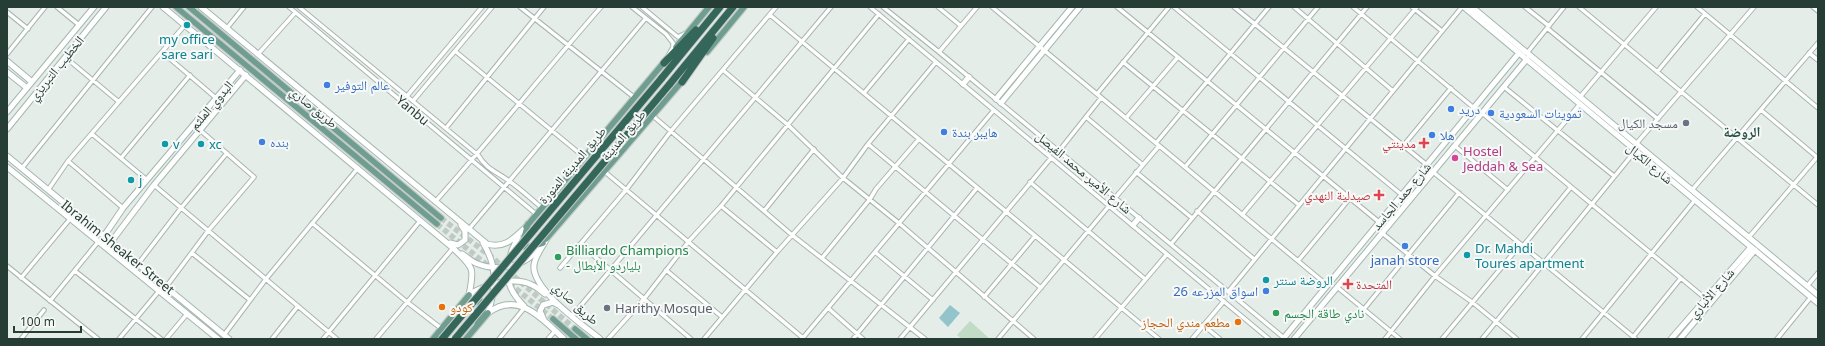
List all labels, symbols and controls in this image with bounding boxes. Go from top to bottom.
marker: my office sare sari [182,20,192,30]
place label: my office sare sari [159,30,215,63]
street label: الخطيب التبريزي [24,32,90,106]
place label: عالم التوفير [334,76,390,94]
street label: البدوي الملثم [185,77,239,135]
marker: عالم التوفير [322,80,332,90]
street label: طريق صاري [285,82,341,134]
street label: Yanbu [393,91,433,129]
place label: دريد [1459,100,1480,118]
marker: دريد [1446,104,1456,114]
place label: تموينات السعودية [1499,104,1582,122]
street label: طريق المدينة [596,106,650,164]
marker: تموينات السعودية [1486,108,1496,118]
place label: مسجد الكيال [1618,114,1678,132]
marker: مسجد الكيال [1681,118,1691,128]
street label: طريق المدينة المنورة [534,122,610,208]
district label: الروضة [1723,122,1761,141]
place label: هايبر بندة [952,123,998,141]
place label: هلا [1440,126,1455,144]
marker: هايبر بندة [939,127,949,137]
street label: شارع الأمير محمد الفيصل [1032,127,1136,218]
marker: هلا [1427,130,1437,140]
place label: بنده [270,133,289,151]
place label: مدينتي [1382,134,1416,154]
place label: v [173,135,180,153]
place label: xc [209,135,222,153]
marker: بنده [257,137,267,147]
marker: مدينتي [1419,138,1429,148]
street label: شارع الكيال [1622,138,1677,189]
marker: v [160,139,170,149]
marker: xc [196,139,206,149]
place label: Hostel Jeddah & Sea [1461,142,1543,175]
marker: Hostel Jeddah & Sea [1450,153,1460,163]
street label: شارع حمد الجاسد [1367,158,1436,235]
place label: j [138,171,142,189]
marker: j [126,175,136,185]
place label: صيدلية النهدي [1304,186,1371,206]
marker: صيدلية النهدي [1374,190,1384,200]
street label: Ibrahim Sheaker Street [58,196,179,299]
place label: Dr. Mahdi Toures apartment [1475,239,1584,272]
place label: Billiardo Champions - بلياردو الأبطال [566,241,689,274]
marker: janah store [1400,241,1410,251]
marker: Dr. Mahdi Toures apartment [1462,250,1472,260]
place label: janah store [1370,251,1439,269]
marker: Billiardo Champions - بلياردو الأبطال [553,252,563,262]
street label: شارع الأنباري [1684,264,1740,324]
place label: الروضة سنتر [1273,271,1333,289]
marker: الروضة سنتر [1261,275,1271,285]
place label: المتحدة [1356,275,1392,293]
street label: طريق صاري [547,277,603,330]
marker: المتحدة [1343,279,1353,289]
place label: اسواق المزرعه 26 [1173,282,1258,300]
marker: اسواق المزرعه 26 [1261,286,1271,296]
place label: كودو [450,298,474,316]
place label: Harithy Mosque [615,299,713,317]
marker: كودو [437,302,447,312]
marker: Harithy Mosque [602,303,612,313]
place label: نادي طاقة الجسم [1284,304,1364,324]
scale bar [14,308,81,334]
marker: نادي طاقة الجسم [1271,308,1281,318]
text: 100 m [20,313,55,330]
place label: مطعم مندي الحجاز [1140,313,1230,333]
marker: مطعم مندي الحجاز [1233,317,1243,327]

